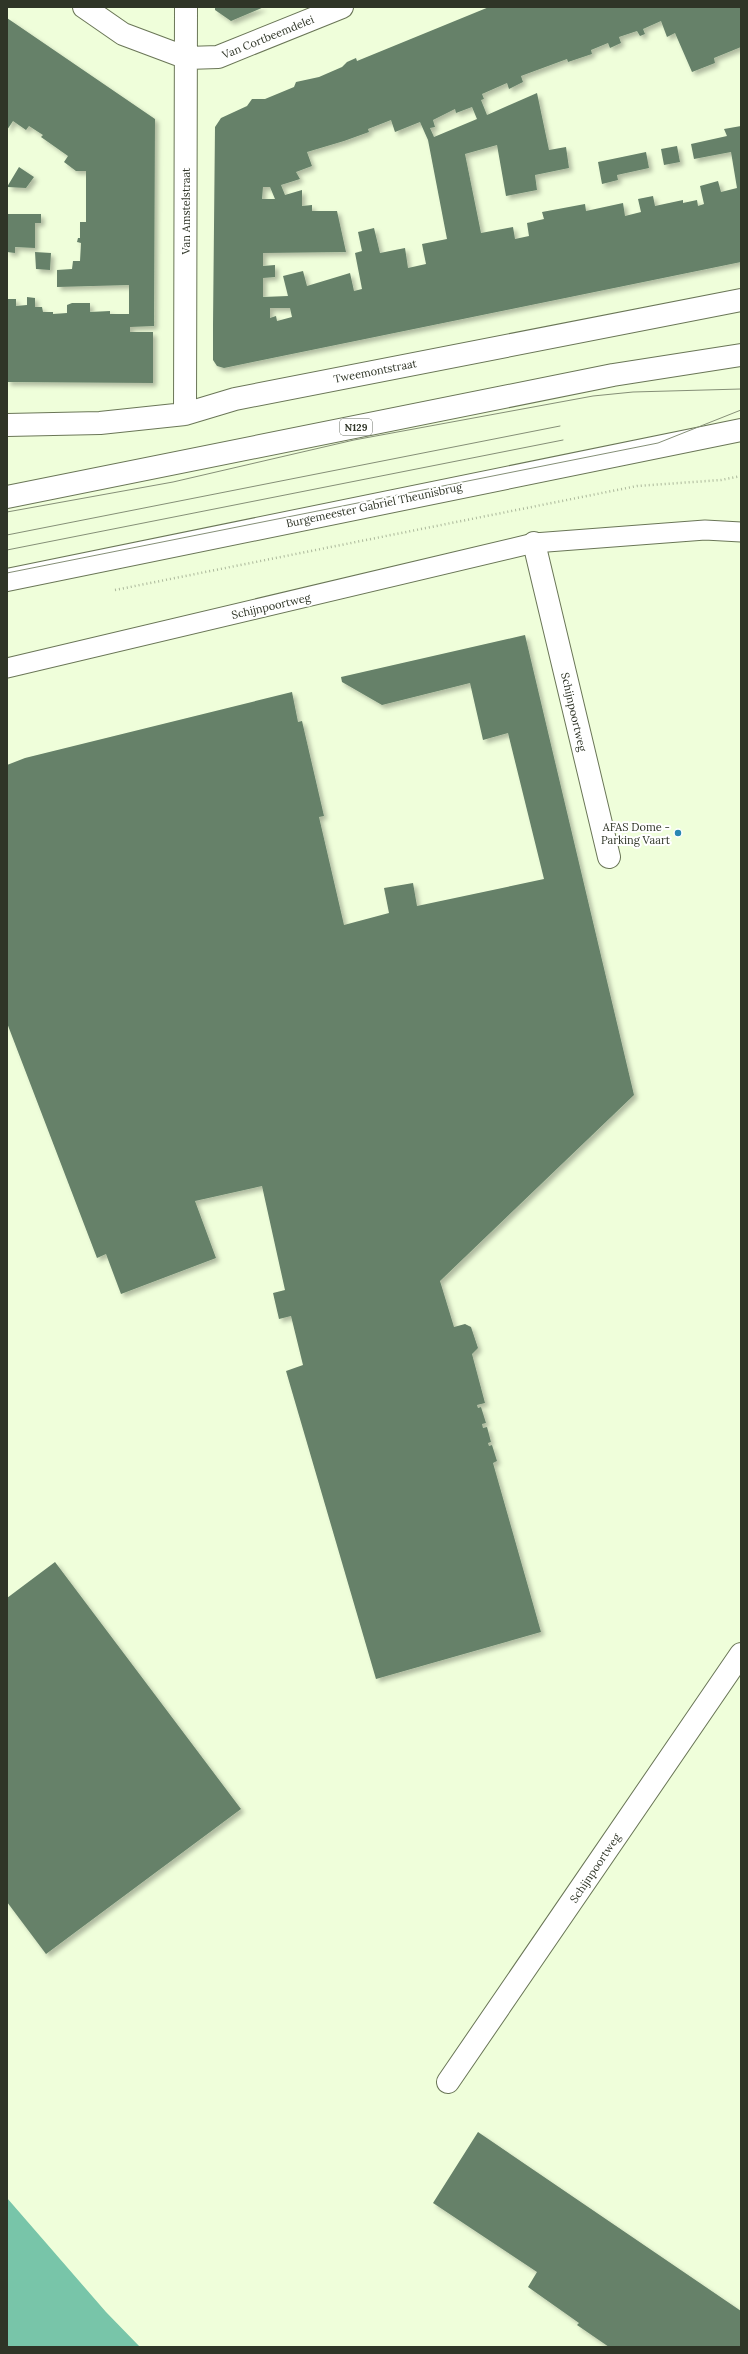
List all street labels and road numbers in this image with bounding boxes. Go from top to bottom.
street label: Van Cortbeemdelei [219,12,316,62]
street label: Van Amstelstraat [179,167,193,255]
street label: Tweemontstraat [332,356,418,386]
road number: N129 [340,419,372,435]
street label: Burgemeester Gabriel Theunisbrug [285,479,464,531]
street label: Schijnpoortweg [230,590,313,622]
street label: Schijnpoortweg [558,671,590,754]
street label: Schijnpoortweg [567,1830,624,1905]

